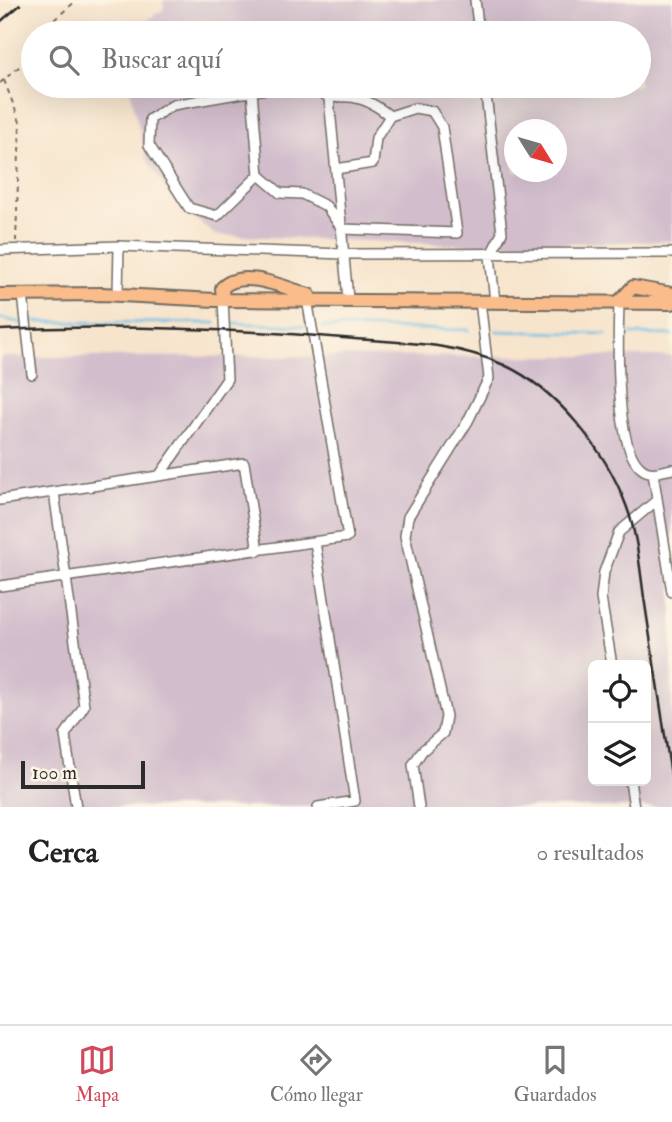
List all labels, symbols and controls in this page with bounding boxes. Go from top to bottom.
search box [21,21,651,98]
icon: search [45,41,83,79]
text: Buscar aquí [101,44,221,76]
north arrow [504,119,567,182]
map controls [588,660,651,786]
button: locate [588,660,651,723]
button: layers [588,723,651,786]
scale bar [21,758,145,790]
text: 100 m [32,761,77,785]
text: Cerca [28,834,98,871]
text: 0 resultados [537,838,644,867]
tab: Mapa [76,1041,119,1107]
tab: Cómo llegar [270,1041,363,1107]
tab: Guardados [514,1041,597,1107]

